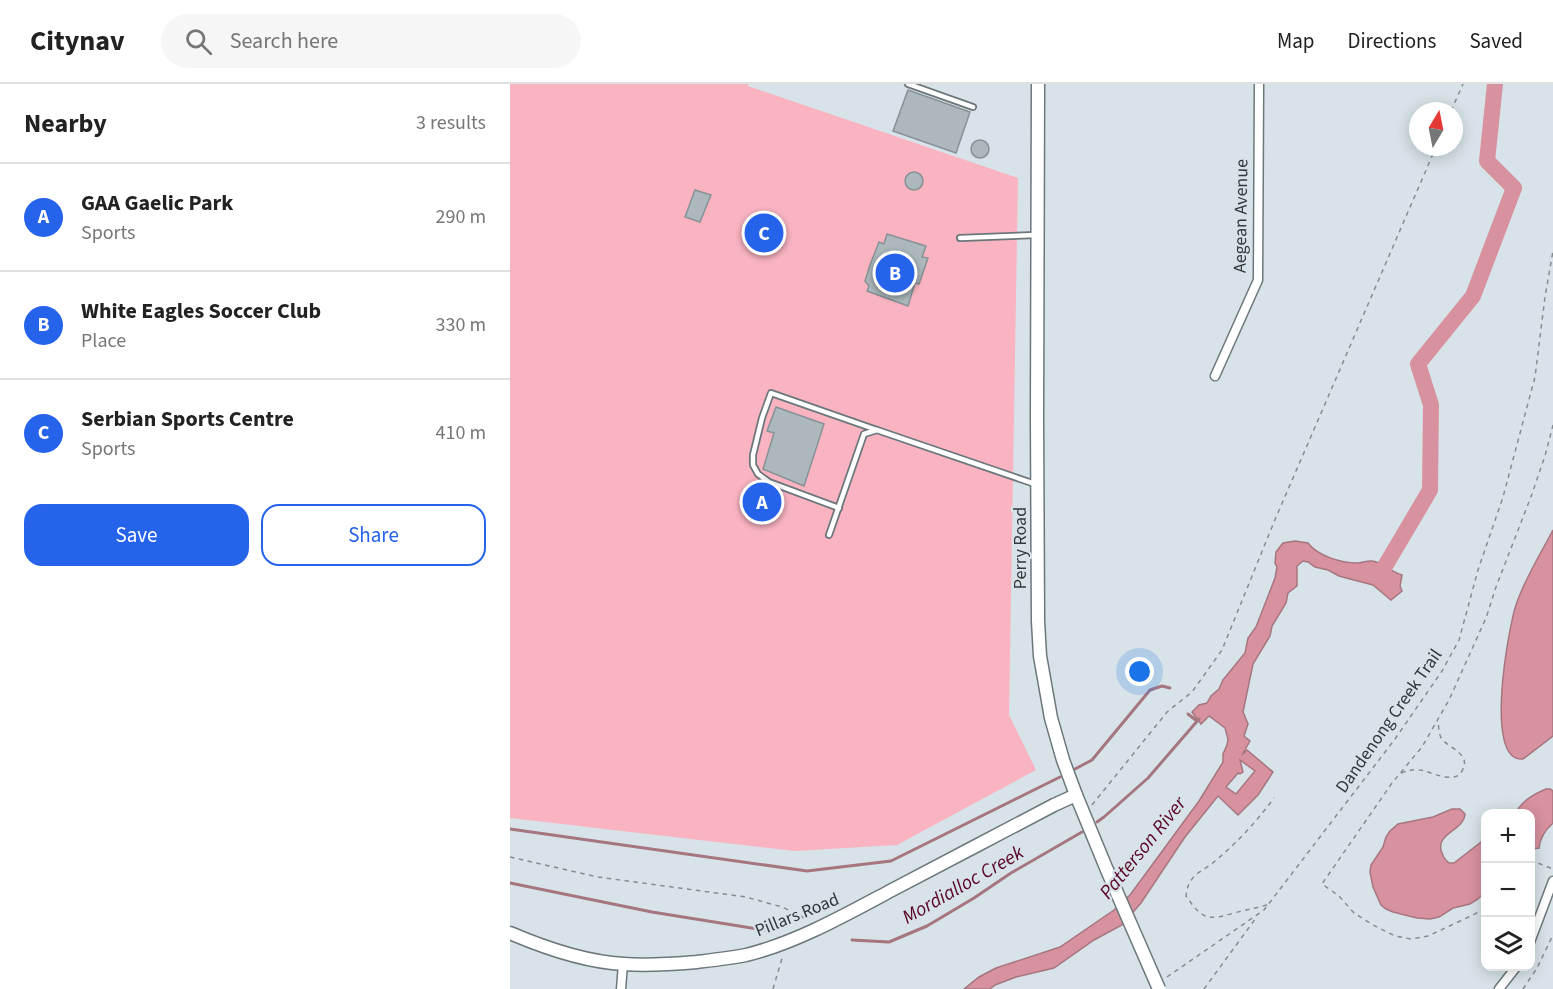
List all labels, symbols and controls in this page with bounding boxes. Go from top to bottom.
search box [161,14,581,68]
text: Citynav [30,21,125,61]
icon: search [182,25,215,58]
text: Search here [230,25,338,57]
text: Map [1277,26,1315,56]
text: Directions [1348,26,1436,56]
text: Saved [1469,26,1523,56]
north arrow [1409,102,1463,156]
text: Nearby [24,105,107,142]
text: 3 results [416,109,486,137]
street label: Aegean Avenue [1228,159,1254,273]
text: GAA Gaelic Park [81,187,233,219]
text: A [38,203,49,231]
text: 290 m [436,203,486,231]
pin: C [744,210,784,256]
text: Sports [81,219,136,247]
pin: B [876,250,914,296]
text: White Eagles Soccer Club [81,295,321,327]
text: B [37,311,50,339]
text: 330 m [436,311,486,339]
text: Place [81,327,126,355]
text: Serbian Sports Centre [81,403,294,435]
text: C [38,419,49,447]
text: 410 m [436,419,486,447]
text: Sports [81,435,136,463]
pin: A [742,480,782,524]
button: Save [24,504,249,566]
button: Share [261,504,486,566]
street label: Perry Road [1008,507,1033,589]
street label: Dandenong Creek Trail [1330,644,1448,798]
your location [1125,657,1154,686]
water label: Patterson River [1093,790,1194,905]
map controls [1481,809,1535,971]
button: + [1481,809,1535,863]
water label: Mordialloc Creek [897,839,1029,931]
button: − [1481,863,1535,917]
street label: Pillars Road [751,887,843,943]
button: layers [1481,917,1535,971]

